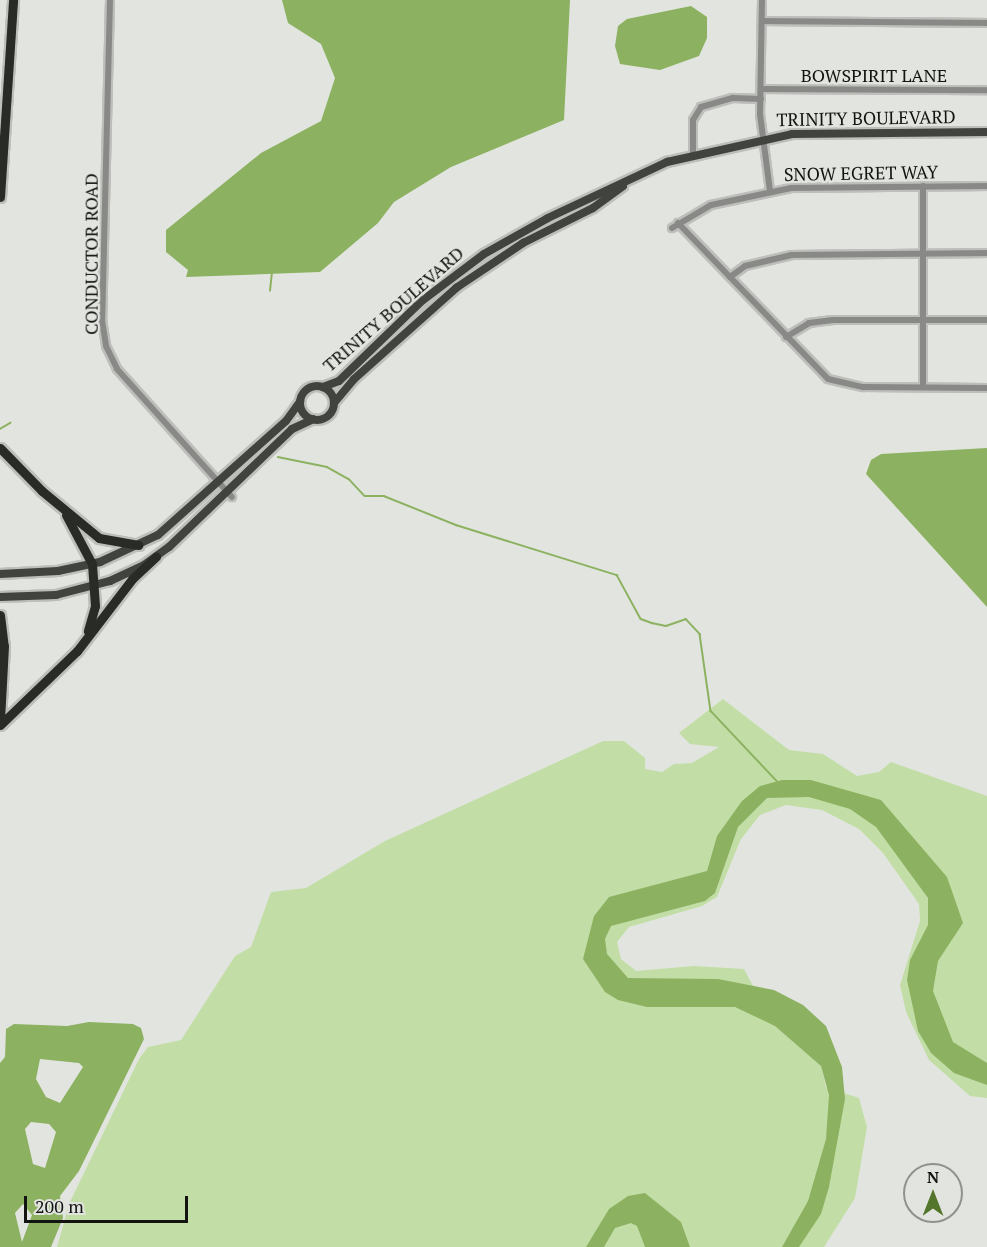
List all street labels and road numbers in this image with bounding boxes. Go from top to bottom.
street label: BOWSPIRIT LANE [801,64,947,86]
street label: TRINITY BOULEVARD [776,106,956,130]
street label: SNOW EGRET WAY [784,161,938,185]
street label: CONDUCTOR ROAD [80,173,102,335]
street label: TRINITY BOULEVARD [318,242,468,376]

